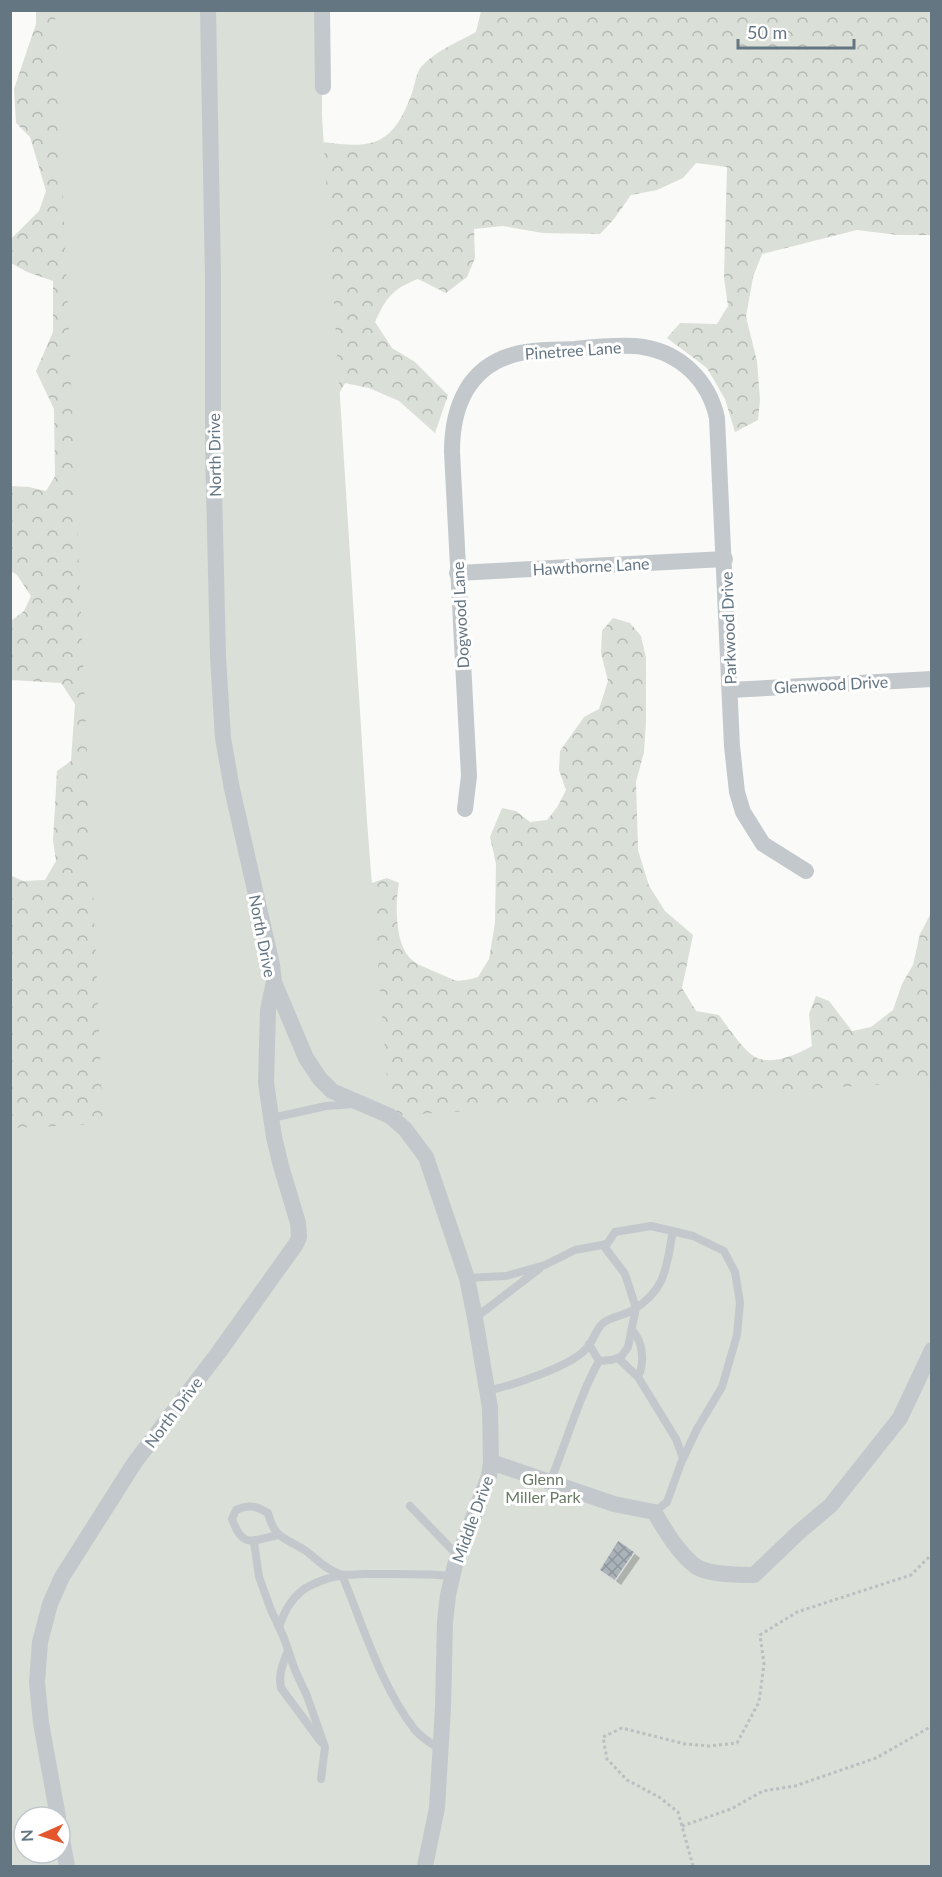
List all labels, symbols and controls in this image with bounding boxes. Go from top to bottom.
scale bar [738,12,854,50]
text: 50 m [747,21,787,43]
street label: Pinetree Lane [524,337,622,363]
street label: North Drive [204,413,224,497]
street label: Hawthorne Lane [532,553,650,579]
street label: Dogwood Lane [448,561,472,669]
street label: Parkwood Drive [717,571,739,685]
street label: Glenwood Drive [773,672,889,696]
street label: North Drive [246,893,280,979]
street label: North Drive [140,1373,206,1451]
park label: Glenn Miller Park [505,1469,582,1506]
street label: Middle Drive [448,1473,496,1565]
north arrow [12,1805,72,1865]
text: N [17,1829,36,1842]

